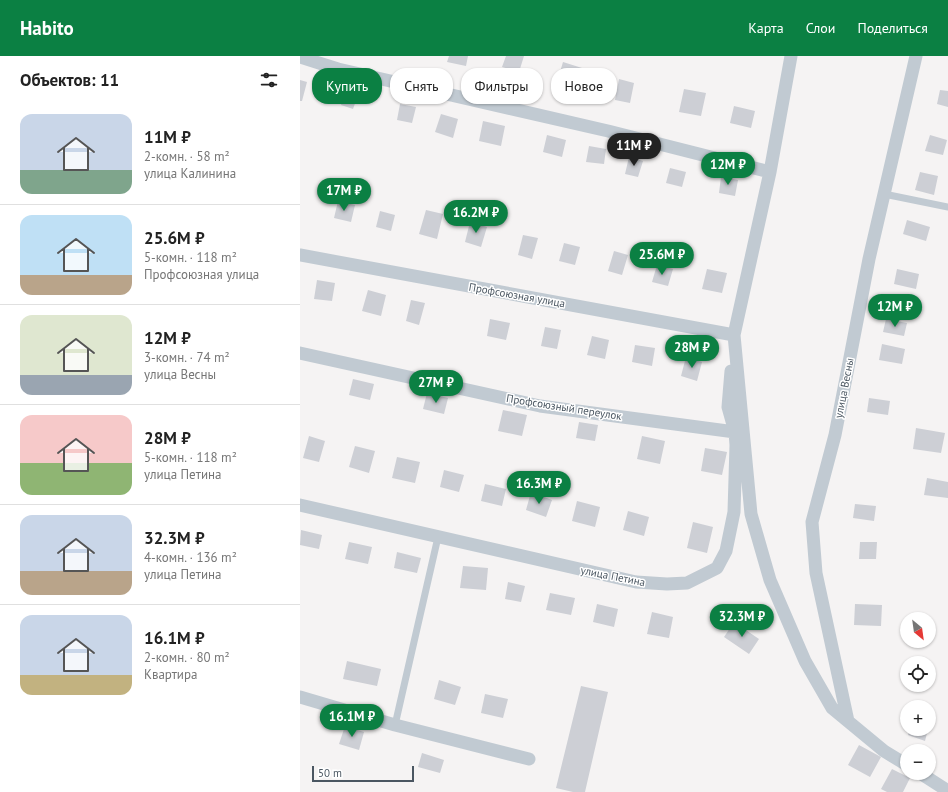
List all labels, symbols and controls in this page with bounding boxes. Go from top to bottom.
text: Habito [20,16,74,40]
text: Карта [748,19,784,37]
text: Слои [806,19,835,37]
text: Поделиться [857,19,928,37]
chip: Купить [312,68,382,104]
chip: Снять [390,68,453,104]
chip: Фильтры [461,68,543,104]
chip: Новое [551,68,617,104]
text: Объектов: 11 [20,69,119,91]
icon: filters [258,69,280,91]
text: 11M ₽ [144,126,191,148]
icon: home [52,130,100,178]
pin: 11M ₽ [606,133,662,167]
text: 11M ₽ [616,137,652,154]
text: 2-комн. · 58 m² [144,148,230,165]
pin: 12M ₽ [700,152,756,186]
text: 12M ₽ [710,156,746,173]
text: улица Калинина [144,165,236,182]
pin: 17M ₽ [316,178,372,212]
text: 17M ₽ [326,182,362,199]
pin: 16.2M ₽ [439,200,513,234]
text: 16.2M ₽ [453,204,499,221]
text: 25.6M ₽ [144,227,205,249]
icon: home [52,231,100,279]
pin: 25.6M ₽ [625,242,699,276]
text: 25.6M ₽ [639,246,685,263]
text: 5-комн. · 118 m² [144,249,237,266]
text: Профсоюзная улица [144,266,259,283]
street label: Профсоюзная улица [468,280,566,310]
pin: 12M ₽ [867,294,923,328]
text: 12M ₽ [877,298,913,315]
text: 12M ₽ [144,327,191,349]
icon: home [52,331,100,379]
pin: 28M ₽ [664,335,720,369]
text: 28M ₽ [674,339,710,356]
text: 3-комн. · 74 m² [144,349,230,366]
street label: улица Весны [831,357,857,419]
text: улица Весны [144,366,216,383]
pin: 27M ₽ [408,370,464,404]
text: 27M ₽ [418,374,454,391]
street label: Профсоюзный переулок [505,391,623,423]
text: 28M ₽ [144,427,191,449]
icon: home [52,431,100,479]
text: 5-комн. · 118 m² [144,449,237,466]
text: улица Петина [144,466,221,483]
pin: 16.3M ₽ [502,471,576,505]
text: 16.3M ₽ [516,475,562,492]
text: 32.3M ₽ [144,527,205,549]
icon: home [52,531,100,579]
text: 4-комн. · 136 m² [144,549,237,566]
street label: улица Петина [579,563,647,589]
text: улица Петина [144,566,221,583]
pin: 32.3M ₽ [705,604,779,638]
text: 32.3M ₽ [719,608,765,625]
north arrow [900,612,936,648]
map controls [900,612,936,780]
text: 16.1M ₽ [144,627,205,649]
icon: home [52,631,100,679]
text: 2-комн. · 80 m² [144,649,230,666]
button: locate [900,656,936,692]
text: Квартира [144,666,197,683]
button: + [900,700,936,736]
pin: 16.1M ₽ [315,704,389,738]
text: 16.1M ₽ [329,708,375,725]
button: − [900,744,936,780]
scale bar [312,764,414,783]
text: 50 m [318,766,342,780]

